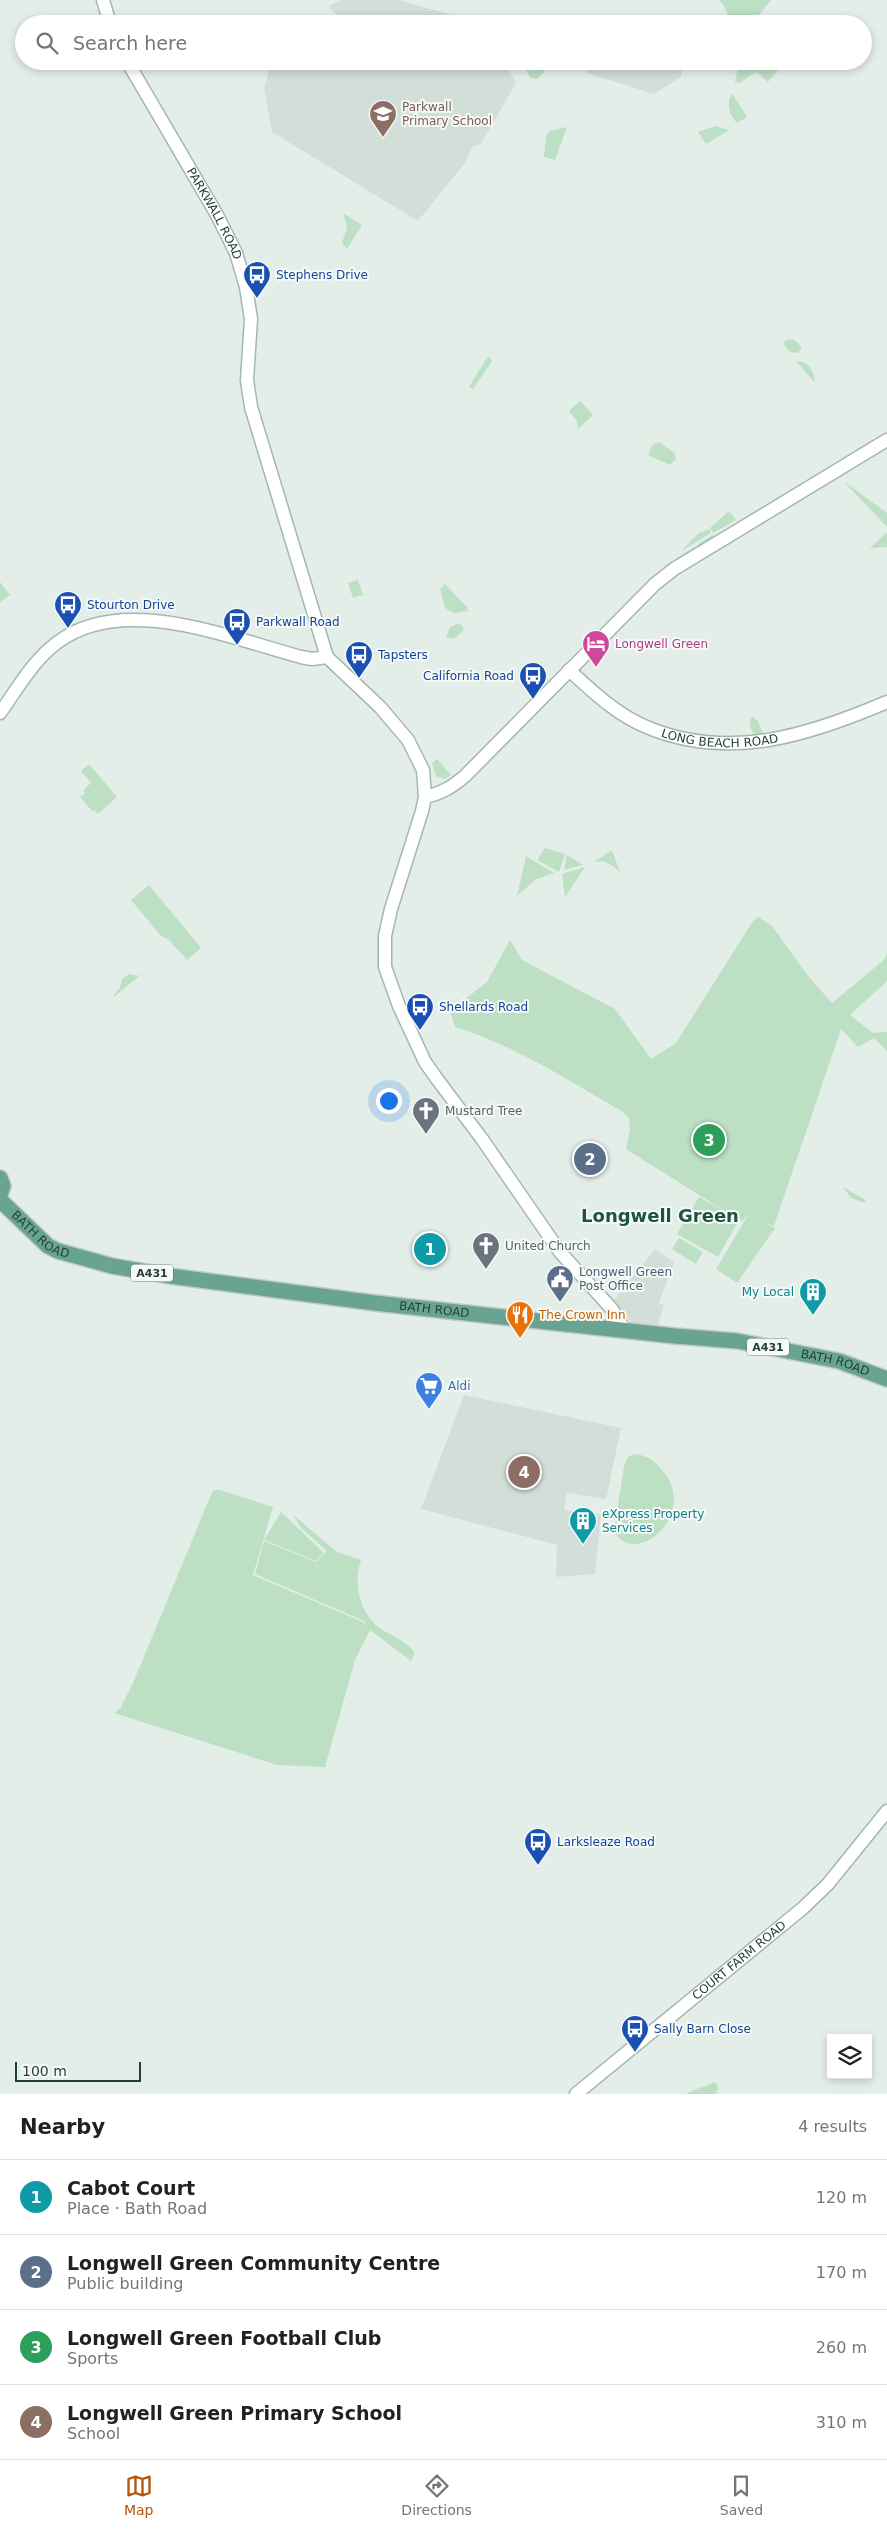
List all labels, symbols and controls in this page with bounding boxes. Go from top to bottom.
search box [15,15,872,70]
icon: search [33,29,61,57]
text: Search here [73,32,187,54]
school or university icon: Parkwall Primary School [368,99,398,138]
place label: Parkwall Primary School [402,100,492,128]
street label: PARKWALL ROAD [184,165,244,261]
bus stop icon: Stephens Drive [242,260,272,299]
place label: Stephens Drive [276,268,368,282]
bus stop icon: Stourton Drive [53,590,83,629]
place label: Stourton Drive [87,598,175,612]
bus stop icon: Parkwall Road [222,607,252,646]
place label: Parkwall Road [256,615,340,629]
hotel icon: Longwell Green [581,629,611,668]
place label: Longwell Green [615,637,708,651]
bus stop icon: Tapsters [344,640,374,679]
place label: Tapsters [377,648,428,662]
bus stop icon: California Road [518,661,548,700]
place label: California Road [423,669,514,683]
street label: LONG BEACH ROAD [660,726,780,750]
bus stop icon: Shellards Road [405,992,435,1031]
place label: Shellards Road [439,1000,528,1014]
your location [376,1088,402,1114]
church icon: Mustard Tree [411,1096,441,1135]
place label: Mustard Tree [445,1104,522,1118]
pin: 3 [693,1121,725,1159]
pin: 2 [574,1140,606,1178]
district label: Longwell Green [581,1205,739,1226]
street label: BATH ROAD [9,1208,71,1261]
pin: 1 [414,1230,446,1268]
church icon: United Church [471,1231,501,1270]
place label: United Church [505,1239,591,1253]
road number: A431 [131,1264,173,1282]
public building icon: Longwell Green Post Office [545,1264,575,1303]
place label: Longwell Green Post Office [579,1265,672,1293]
building icon: My Local [798,1277,828,1316]
place label: My Local [742,1285,794,1299]
street label: BATH ROAD [398,1299,470,1320]
restaurant icon: The Crown Inn [505,1300,535,1339]
place label: The Crown Inn [538,1308,626,1322]
road number: A431 [747,1338,789,1355]
street label: BATH ROAD [800,1347,872,1379]
supermarket icon: Aldi [414,1371,444,1410]
place label: Aldi [448,1379,471,1393]
pin: 4 [508,1453,540,1491]
building icon: eXpress Property Services [568,1506,598,1545]
place label: eXpress Property Services [602,1507,704,1535]
bus stop icon: Larksleaze Road [523,1827,553,1866]
place label: Larksleaze Road [557,1835,655,1849]
street label: COURT FARM ROAD [690,1918,789,2003]
bus stop icon: Sally Barn Close [620,2014,650,2053]
place label: Sally Barn Close [654,2022,751,2036]
map controls [827,2034,872,2079]
button: layers [827,2034,872,2079]
scale bar [15,2059,141,2082]
text: 100 m [22,2063,67,2079]
text: Nearby [20,2115,105,2139]
text: 4 results [798,2117,867,2136]
text: Cabot Court [67,2177,195,2199]
text: 1 [30,2188,42,2207]
text: 120 m [816,2188,867,2207]
text: Place · Bath Road [67,2199,207,2218]
text: Longwell Green Community Centre [67,2252,440,2274]
text: 2 [30,2263,42,2282]
text: 170 m [816,2263,867,2282]
text: Public building [67,2274,184,2293]
text: Longwell Green Football Club [67,2327,381,2349]
text: 3 [30,2338,42,2357]
text: 260 m [816,2338,867,2357]
text: Sports [67,2349,118,2368]
text: Longwell Green Primary School [67,2402,402,2424]
text: 4 [30,2413,42,2432]
text: 310 m [816,2413,867,2432]
text: School [67,2424,120,2443]
tab: Map [124,2472,153,2518]
tab: Directions [401,2472,472,2518]
tab: Saved [720,2472,763,2518]

